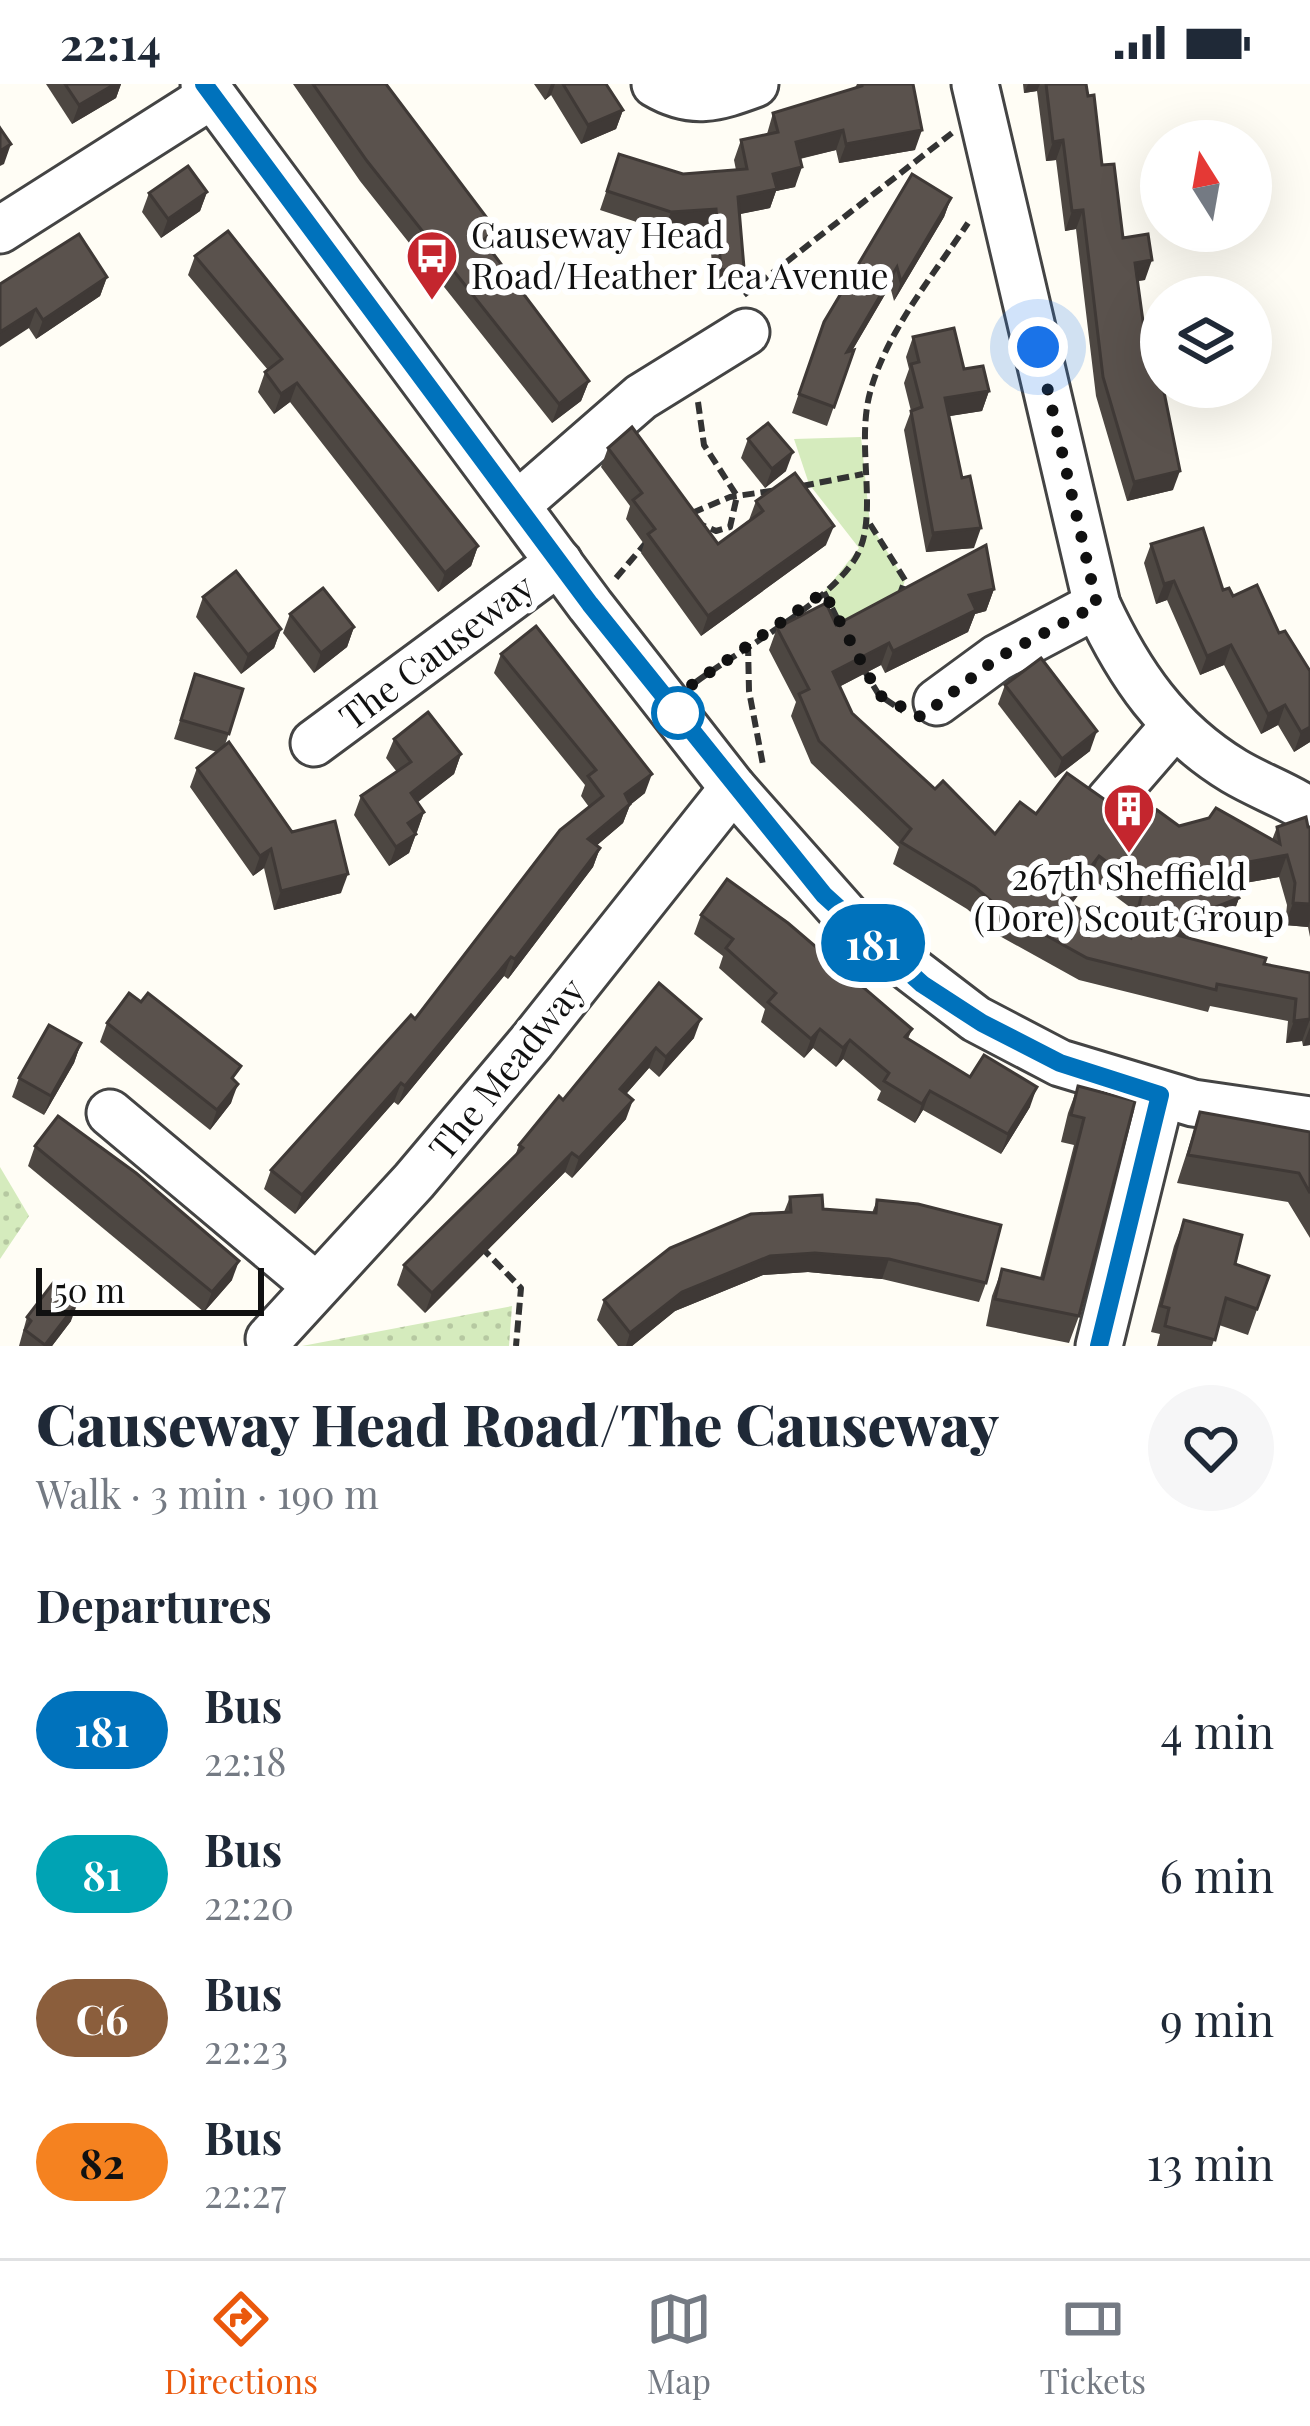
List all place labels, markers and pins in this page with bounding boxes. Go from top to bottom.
place label: Causeway Head Road/Heather Lea Avenue [471,209,889,298]
bus stop icon: Causeway Head Road/Heather Lea Avenue [404,228,460,302]
unlabelled marker [653,688,703,738]
building icon: 267th Sheffield (Dore) Scout Group [1101,781,1157,855]
place label: 267th Sheffield (Dore) Scout Group [974,851,1284,940]

